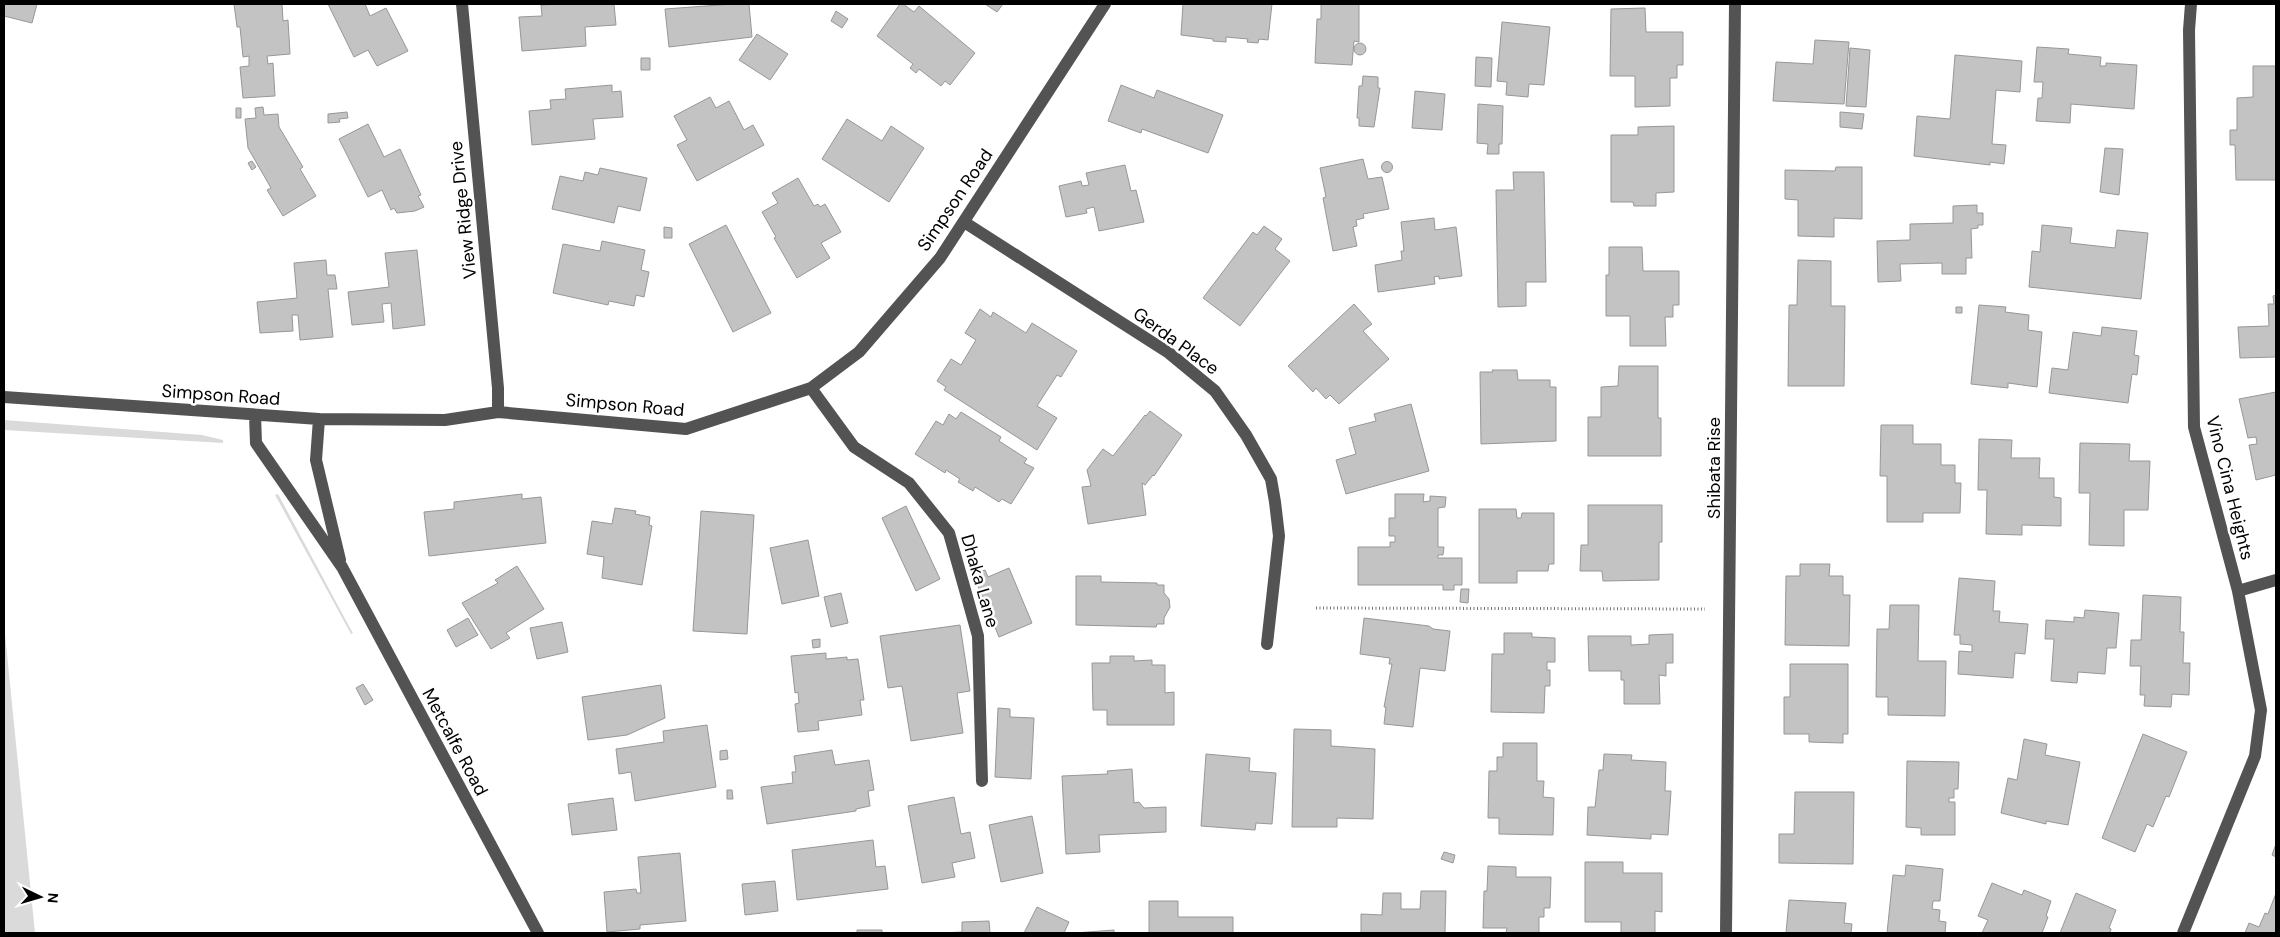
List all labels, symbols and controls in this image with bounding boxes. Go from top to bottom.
street label: View Ridge Drive [444,140,482,280]
street label: Simpson Road [912,144,998,256]
street label: Gerda Place [1128,302,1224,380]
street label: Simpson Road [161,379,281,411]
street label: Simpson Road [565,388,685,422]
street label: Vino Cina Heights [2201,413,2259,563]
street label: Shibata Rise [1702,417,1726,519]
street label: Dhaka Lane [955,532,1005,630]
street label: Metcalfe Road [417,684,493,800]
north arrow [15,872,65,922]
text: N [44,892,62,904]

